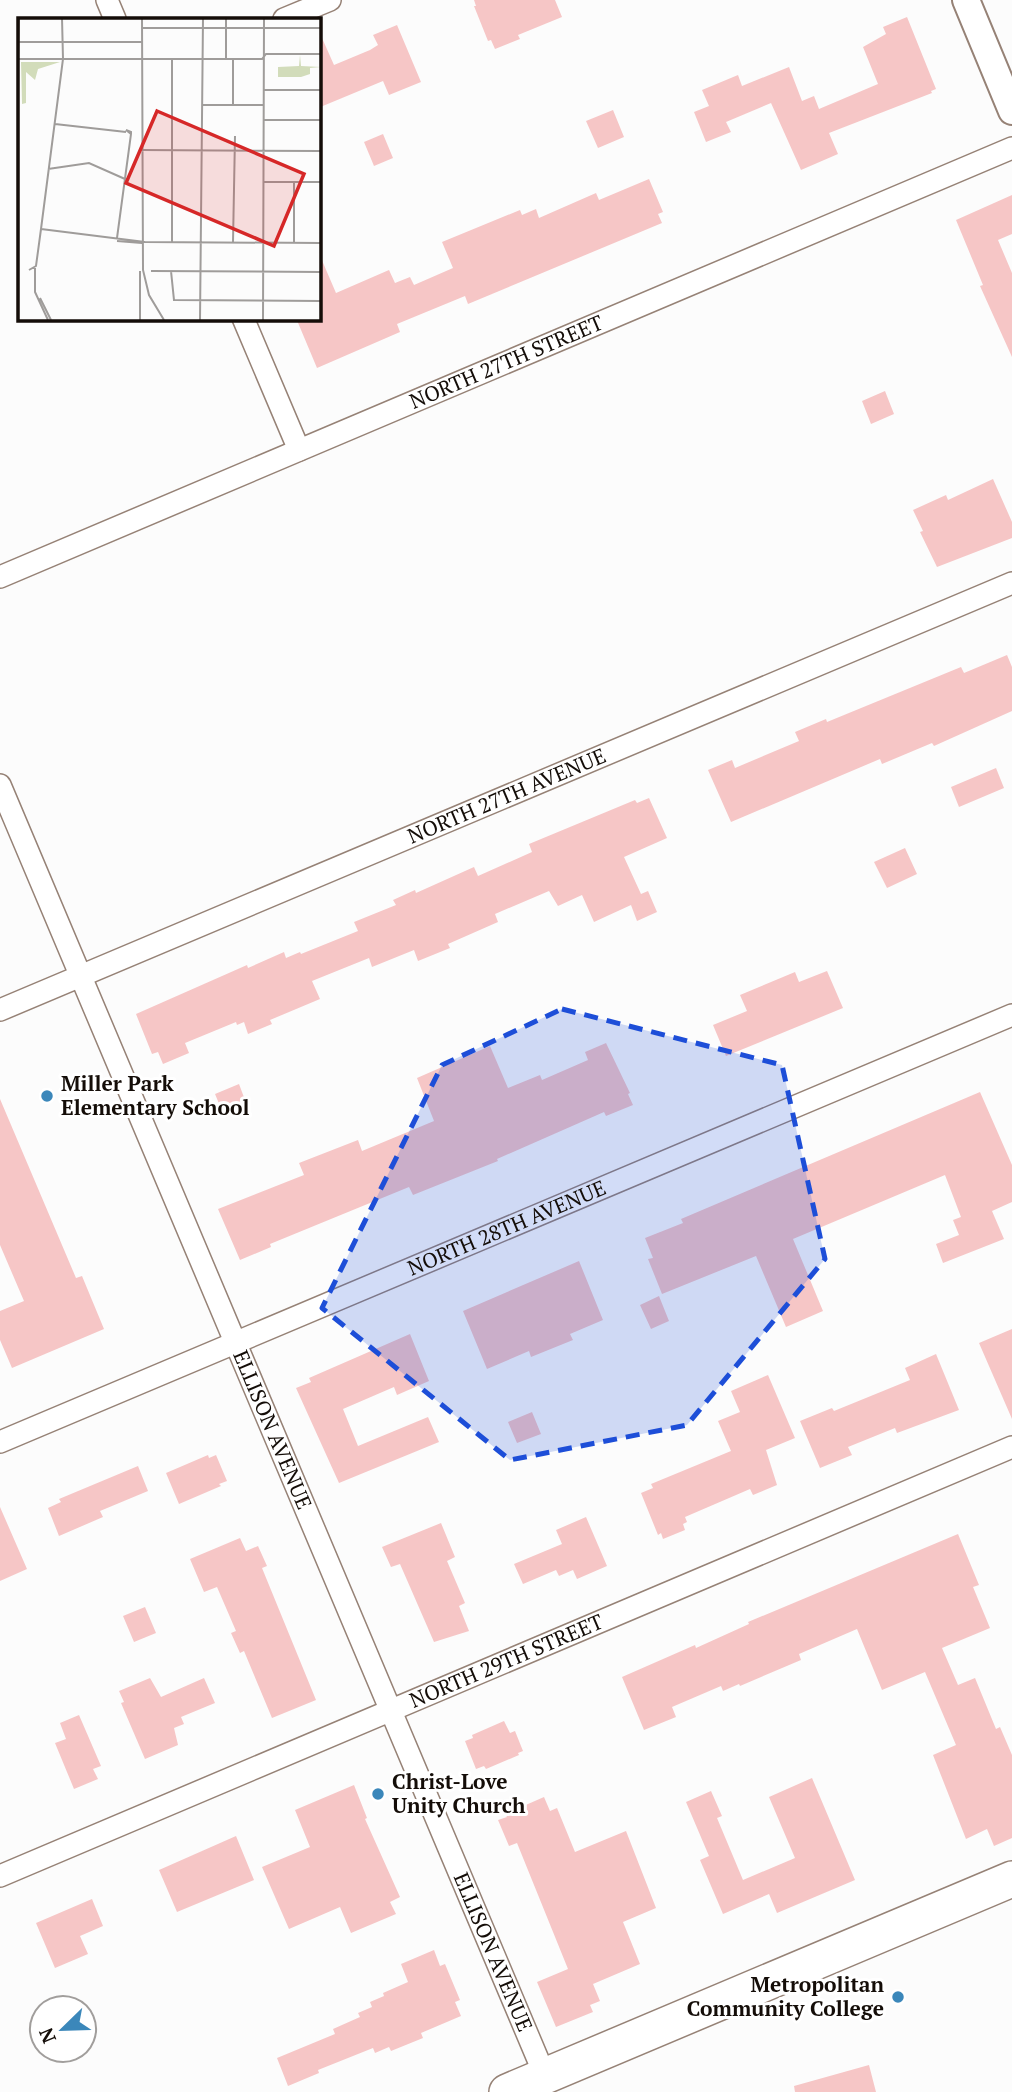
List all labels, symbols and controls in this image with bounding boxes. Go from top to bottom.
inset map [18,18,320,320]
street label: NORTH 27TH STREET [405,308,607,415]
street label: NORTH 27TH AVENUE [403,741,610,849]
place label: Miller Park Elementary School [61,1069,249,1121]
marker: Miller Park Elementary School [39,1088,55,1104]
street label: NORTH 28TH AVENUE [403,1173,610,1281]
street label: ELLISON AVENUE [227,1346,319,1513]
street label: NORTH 29TH STREET [405,1607,607,1714]
place label: Christ-Love Unity Church [392,1767,526,1819]
marker: Christ-Love Unity Church [370,1786,386,1802]
street label: ELLISON AVENUE [448,1868,540,2036]
place label: Metropolitan Community College [687,1970,884,2022]
marker: Metropolitan Community College [890,1989,906,2005]
north arrow [28,1994,98,2064]
text: N [32,2024,61,2047]

